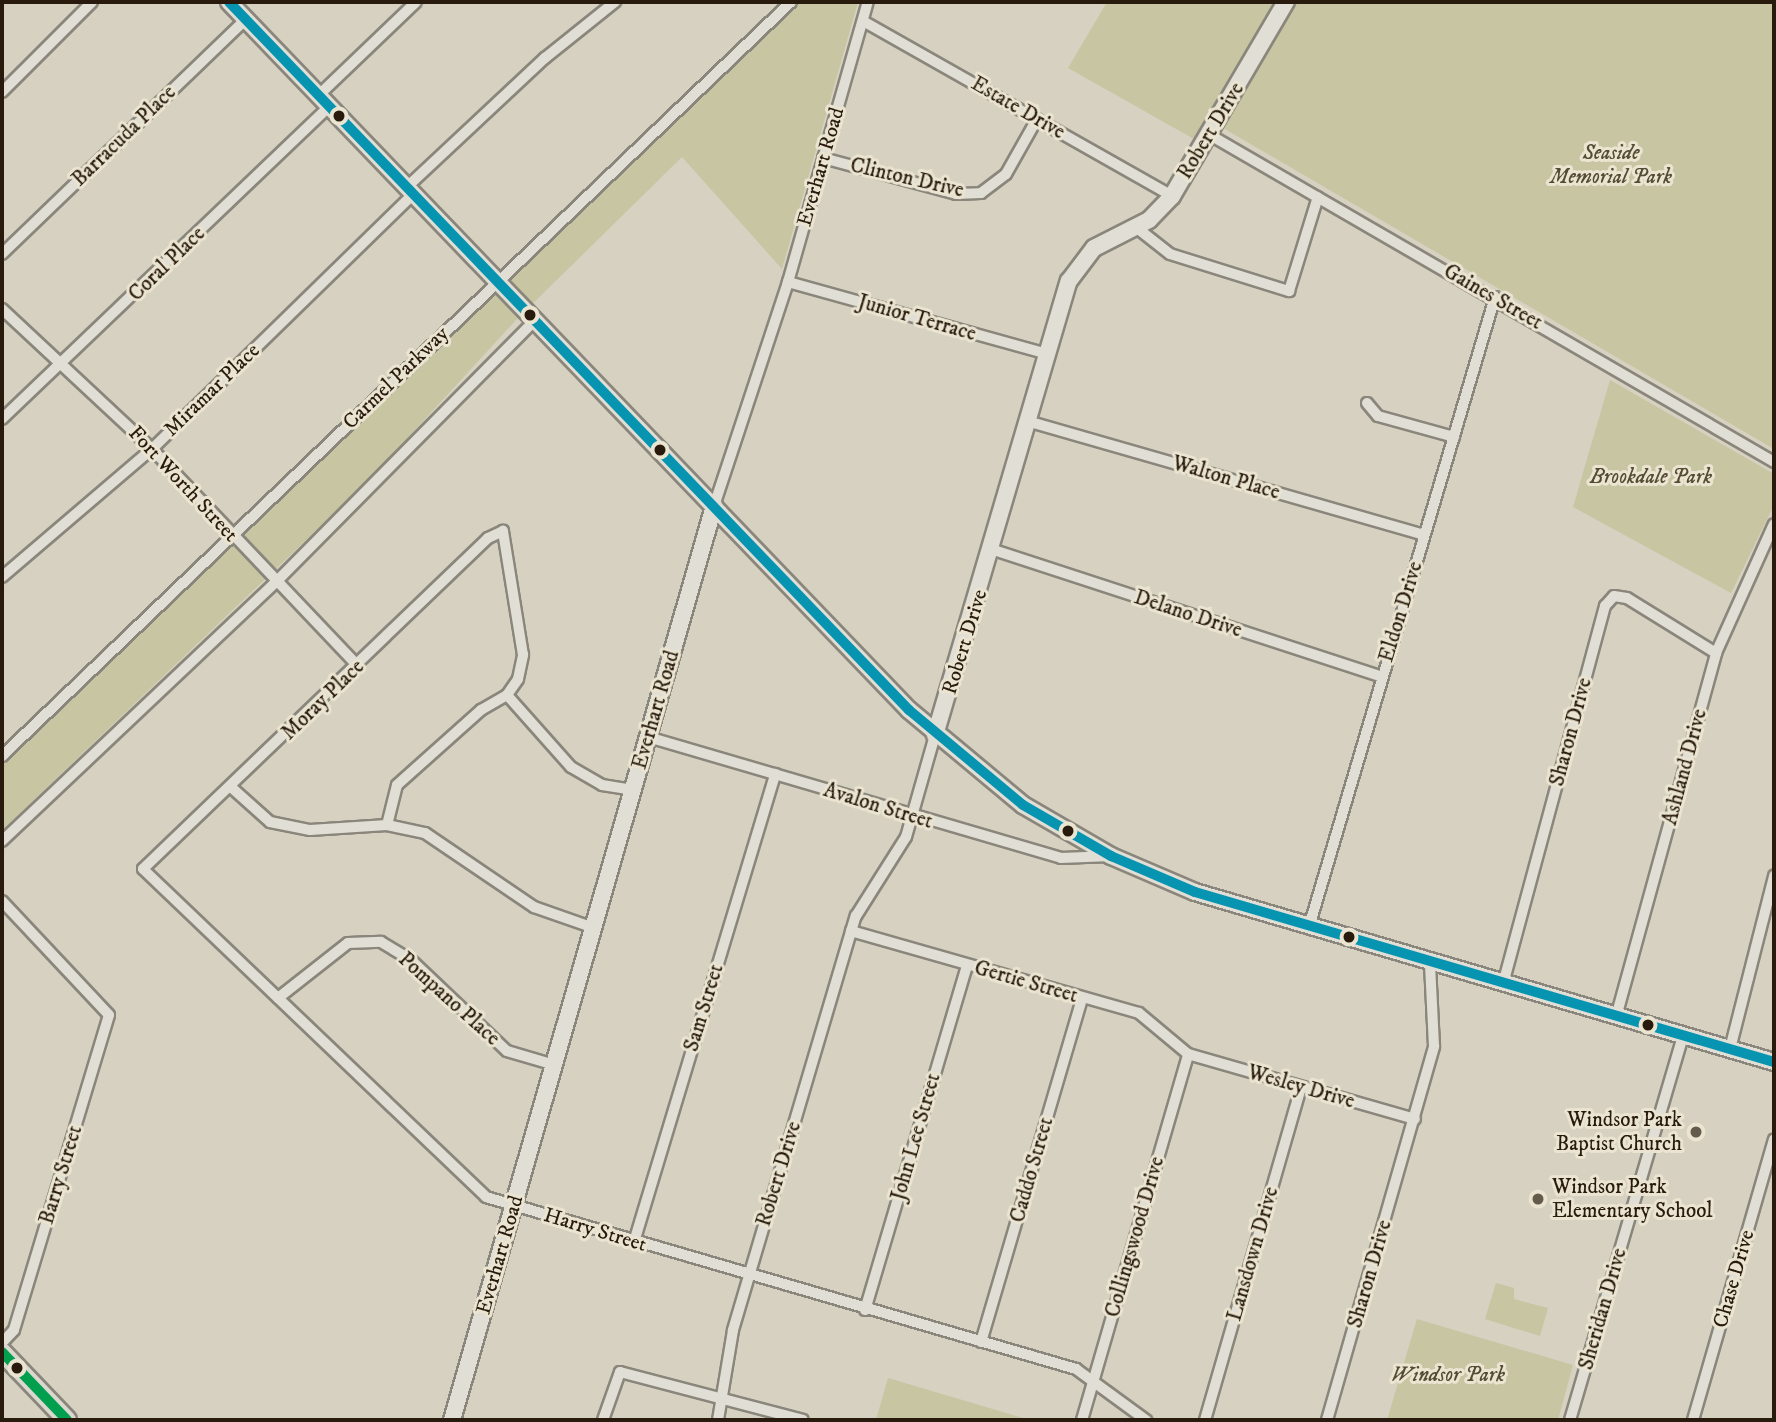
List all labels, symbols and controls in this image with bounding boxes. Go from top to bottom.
street label: Estate Drive [967,71,1069,145]
street label: Robert Drive [1172,78,1250,184]
street label: Barracuda Place [67,80,181,192]
street label: Everhart Road [792,105,850,229]
unlabelled marker [332,109,346,123]
park label: Seaside Memorial Park [1550,140,1672,190]
street label: Clinton Drive [848,153,966,203]
street label: Coral Place [123,221,211,307]
street label: Gaines Street [1439,259,1547,335]
street label: Junior Terrace [855,289,979,347]
unlabelled marker [523,308,537,322]
street label: Carmel Parkway [338,321,454,435]
street label: Miramar Place [159,338,265,442]
street label: Fort Worth Street [123,421,243,547]
unlabelled marker [653,443,667,457]
street label: Walton Place [1169,451,1283,505]
park label: Brookdale Park [1590,464,1712,490]
street label: Eldon Drive [1374,559,1428,665]
street label: Delano Drive [1131,585,1245,643]
street label: Robert Drive [937,586,993,698]
street label: Everhart Road [627,648,685,772]
street label: Moray Place [276,654,370,746]
street label: Sharon Drive [1544,675,1598,789]
street label: Ashland Drive [1657,706,1713,828]
street label: Avalon Street [820,777,936,835]
unlabelled marker [1061,824,1075,838]
unlabelled marker [1342,930,1356,944]
street label: Pompano Place [393,947,505,1051]
street label: Gertie Street [971,955,1081,1009]
street label: Sam Street [679,961,729,1055]
unlabelled marker [1641,1018,1655,1032]
street label: Wesley Drive [1245,1060,1357,1114]
street label: John Lee Street [886,1070,946,1204]
place label: Windsor Park Baptist Church [1556,1107,1682,1157]
street label: Caddo Street [1005,1115,1059,1225]
street label: Robert Drive [751,1118,807,1230]
street label: Barry Street [34,1123,88,1227]
marker: Windsor Park Baptist Church [1688,1124,1704,1140]
street label: Collingswood Drive [1100,1154,1170,1320]
place label: Windsor Park Elementary School [1552,1174,1713,1224]
street label: Lansdown Drive [1222,1184,1284,1324]
marker: Windsor Park Elementary School [1530,1191,1546,1207]
street label: Everhart Road [471,1193,529,1317]
street label: Harry Street [540,1202,650,1258]
street label: Sharon Drive [1343,1217,1397,1331]
street label: Chase Drive [1708,1227,1760,1331]
street label: Sheridan Drive [1574,1245,1632,1373]
unlabelled marker [10,1361,24,1375]
park label: Windsor Park [1391,1362,1505,1388]

